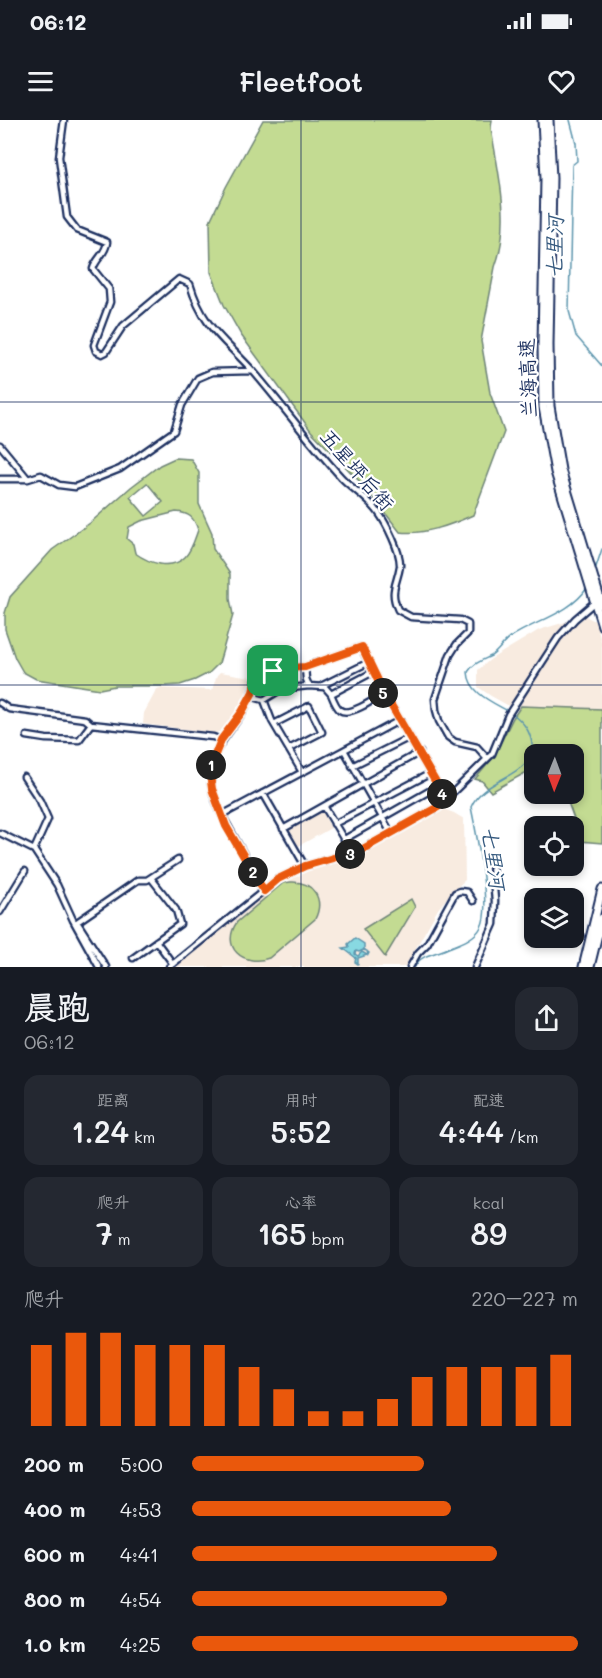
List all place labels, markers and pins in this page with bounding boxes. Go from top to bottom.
pin [247,645,298,696]
pin: 5 [368,678,398,708]
pin: 1 [196,750,226,780]
pin: 4 [427,779,457,809]
pin: 3 [335,839,365,869]
pin: 2 [238,857,268,887]

